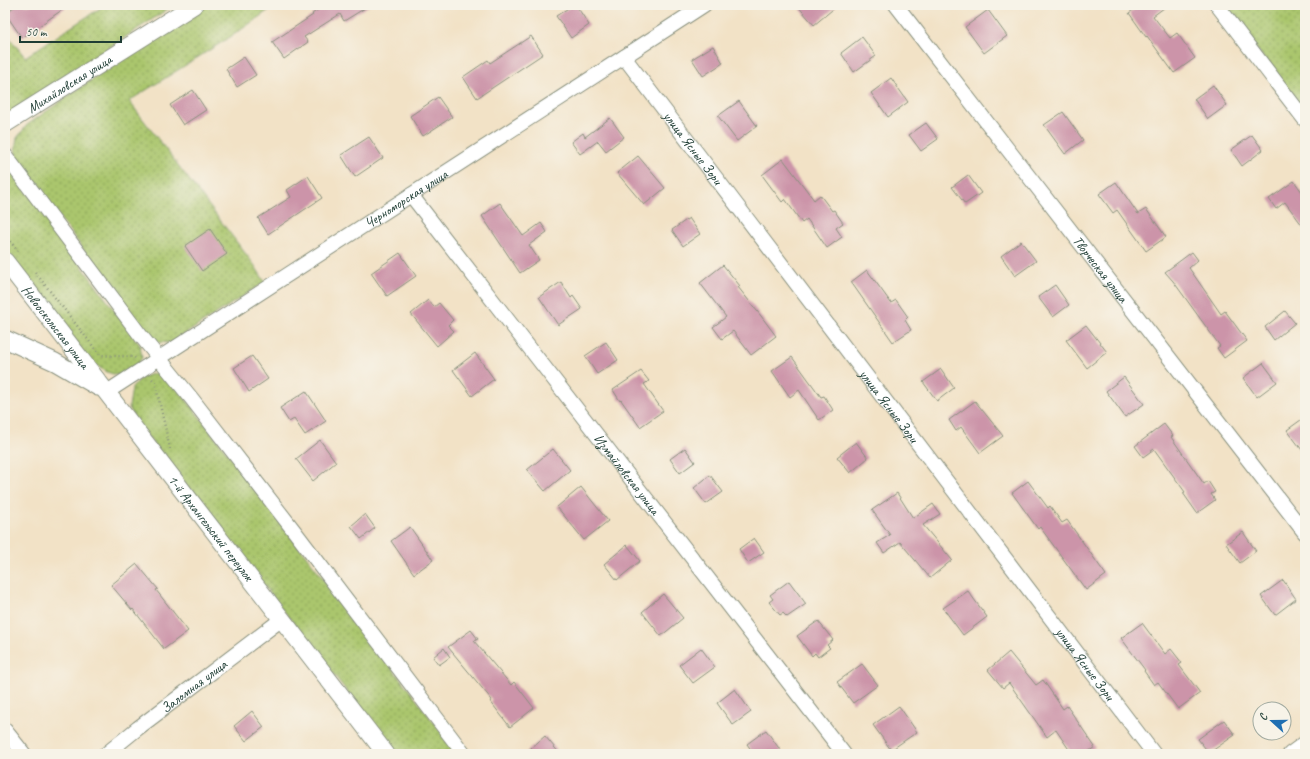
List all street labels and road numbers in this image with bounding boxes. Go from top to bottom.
street label: Михайловская улица [24,50,116,117]
street label: улица Ясные Зори [659,107,727,189]
street label: Черноморская улица [361,165,452,232]
street label: Творческая улица [1069,233,1132,307]
street label: Новооскольская улица [18,282,94,373]
street label: улица Ясные Зори [855,365,923,447]
street label: Измайловская улица [590,431,664,519]
street label: 1-й Архангельский переулок [164,472,258,586]
street label: улица Ясные Зори [1051,623,1119,705]
street label: Заломная улица [158,655,231,717]

